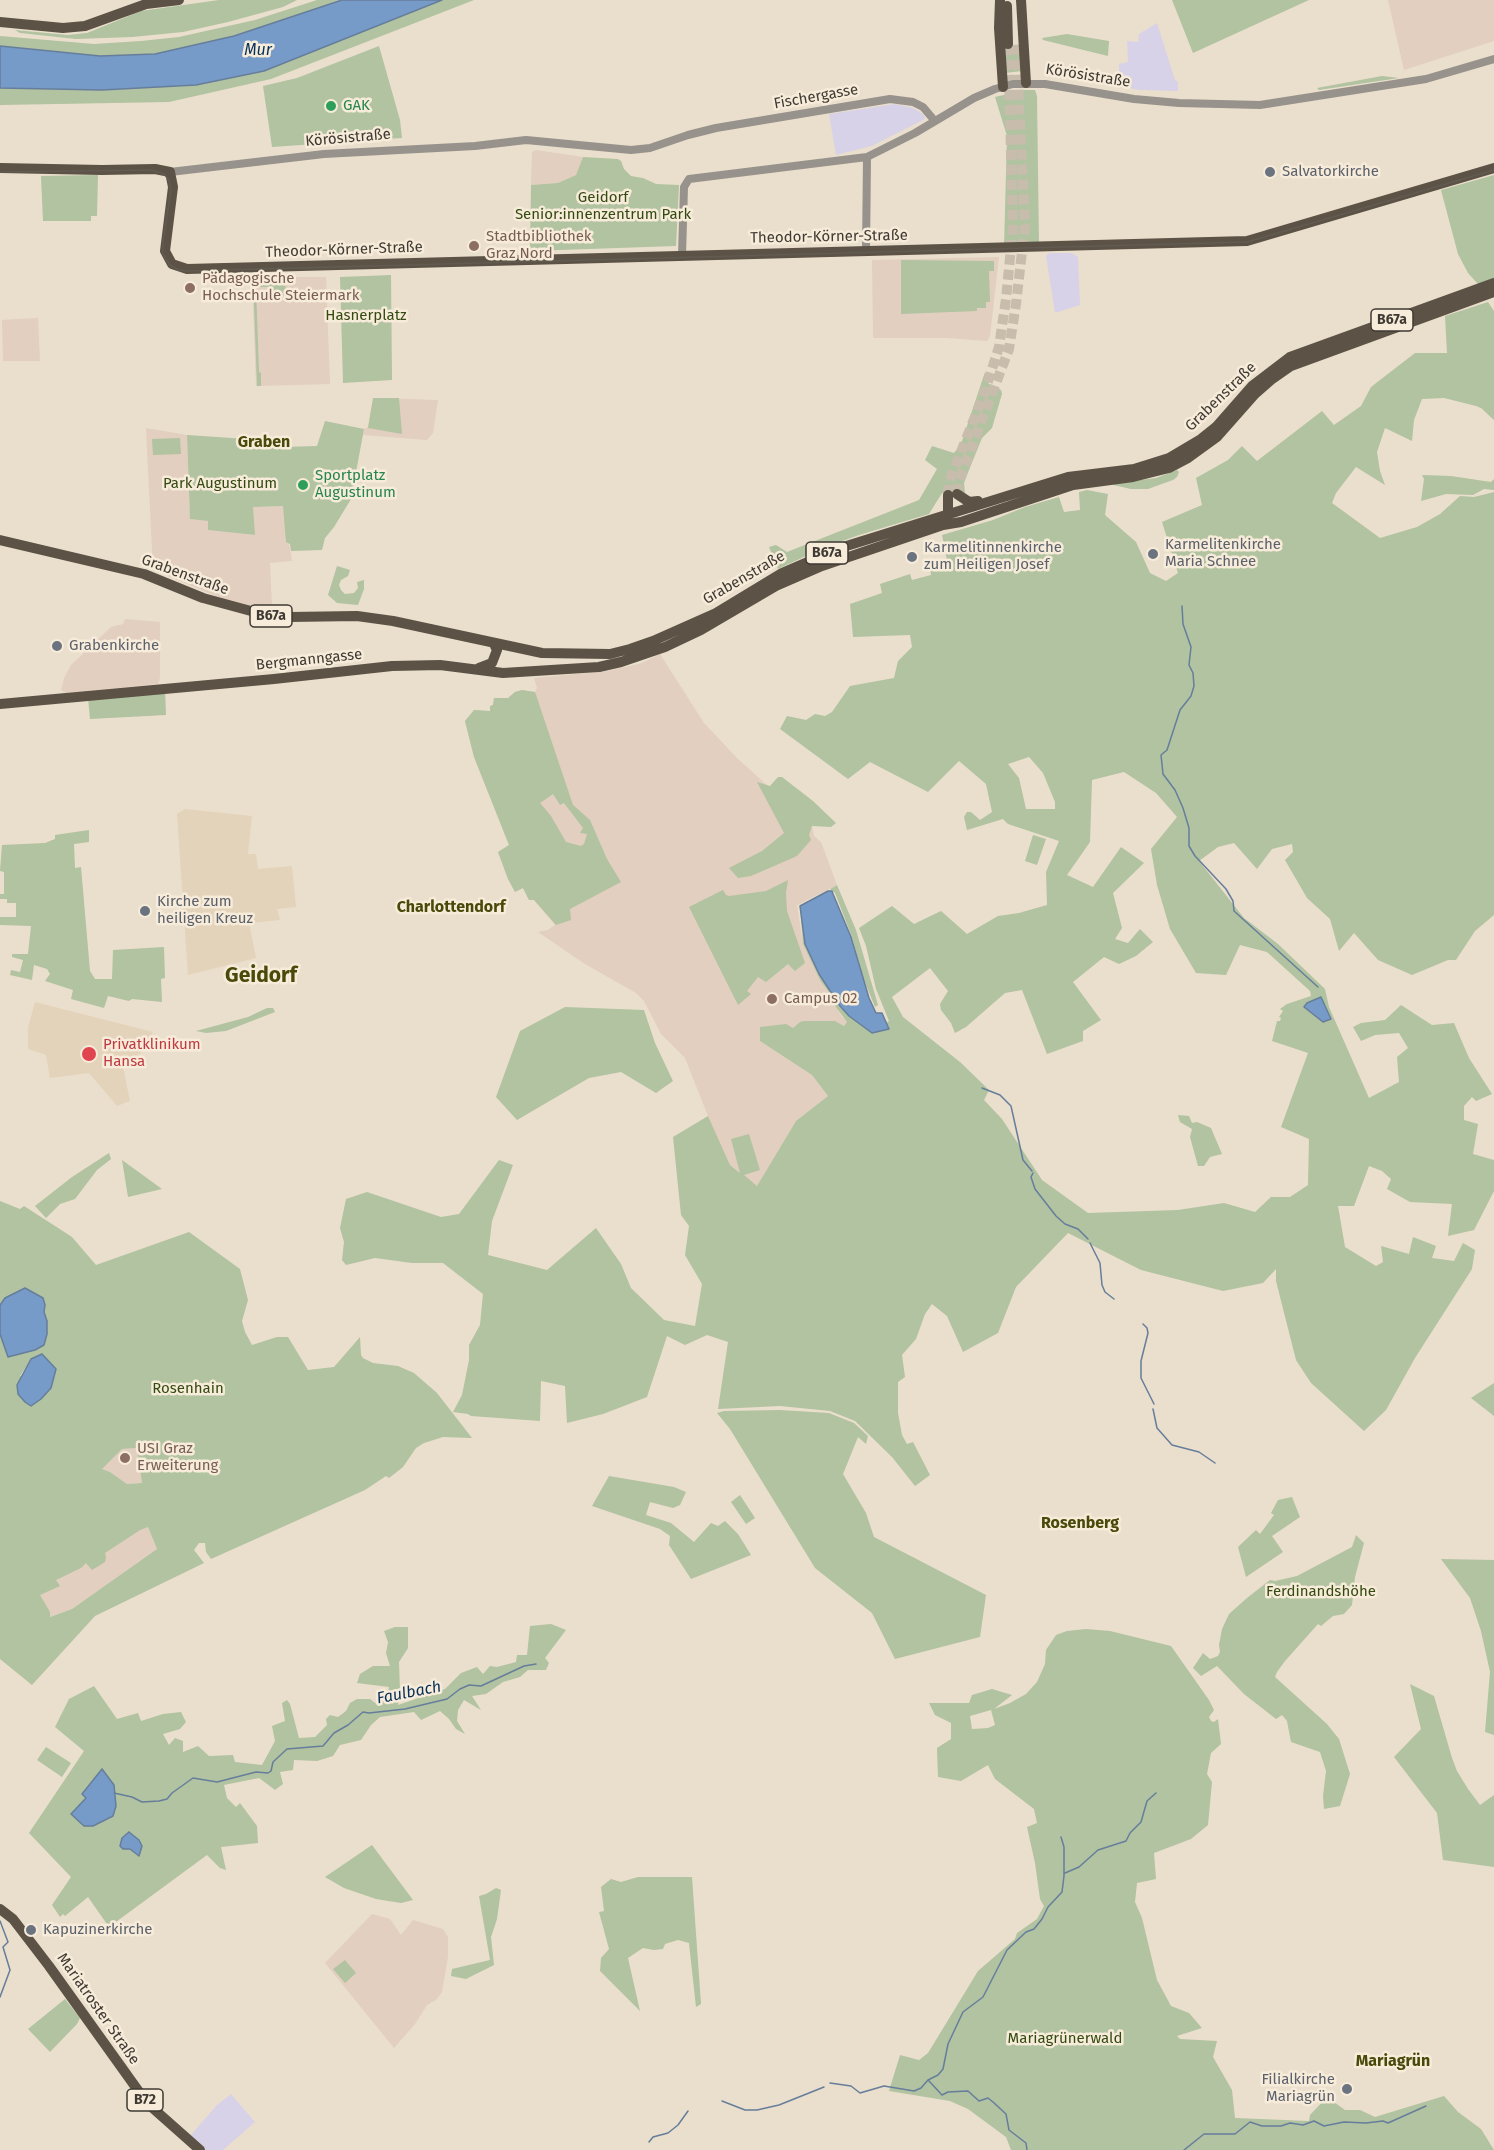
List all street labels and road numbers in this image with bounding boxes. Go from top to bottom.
street label: Körösistraße [1044,60,1132,92]
street label: Fischergasse [772,81,860,113]
street label: Körösistraße [305,125,391,151]
street label: Theodor-Körner-Straße [750,227,908,247]
street label: Theodor-Körner-Straße [265,238,423,262]
road number: B67a [1371,309,1413,331]
street label: Grabenstraße [1182,359,1260,435]
road number: B67a [806,542,848,564]
street label: Grabenstraße [700,547,788,609]
street label: Grabenstraße [139,551,231,599]
road number: B67a [250,605,292,627]
street label: Bergmanngasse [255,645,363,675]
street label: Mariatroster Straße [53,1950,143,2068]
road number: B72 [127,2089,163,2111]

